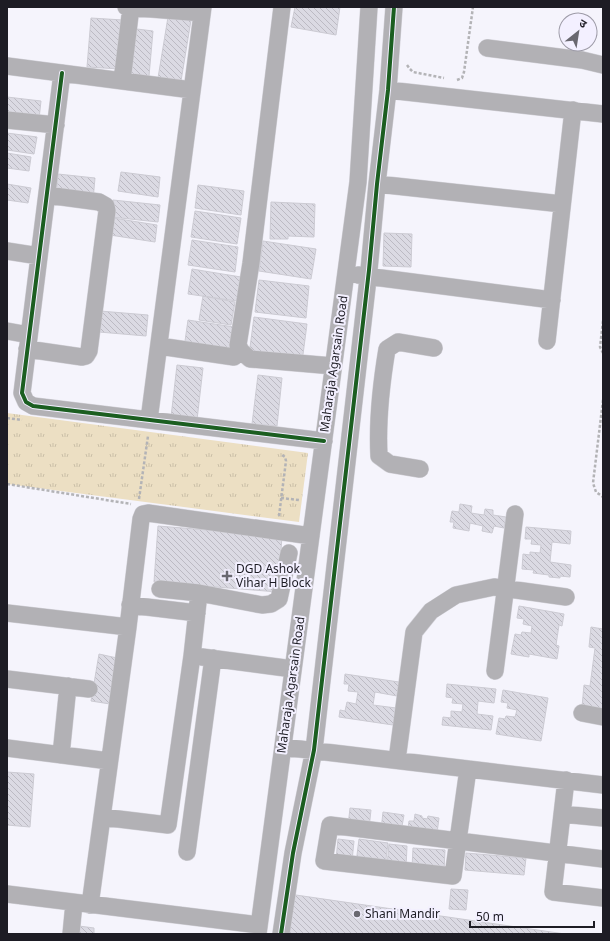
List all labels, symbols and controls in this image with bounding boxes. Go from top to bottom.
north arrow [558,12,598,52]
text: उ [577,15,590,31]
street label: Maharaja Agarsain Road [315,294,352,433]
place label: DGD Ashok Vihar H Block [236,560,311,591]
marker: DGD Ashok Vihar H Block [221,570,233,582]
street label: Maharaja Agarsain Road [272,615,309,754]
scale bar [470,903,594,929]
place label: Shani Mandir [365,905,440,922]
text: 50 m [476,908,504,925]
marker: Shani Mandir [352,909,362,919]

